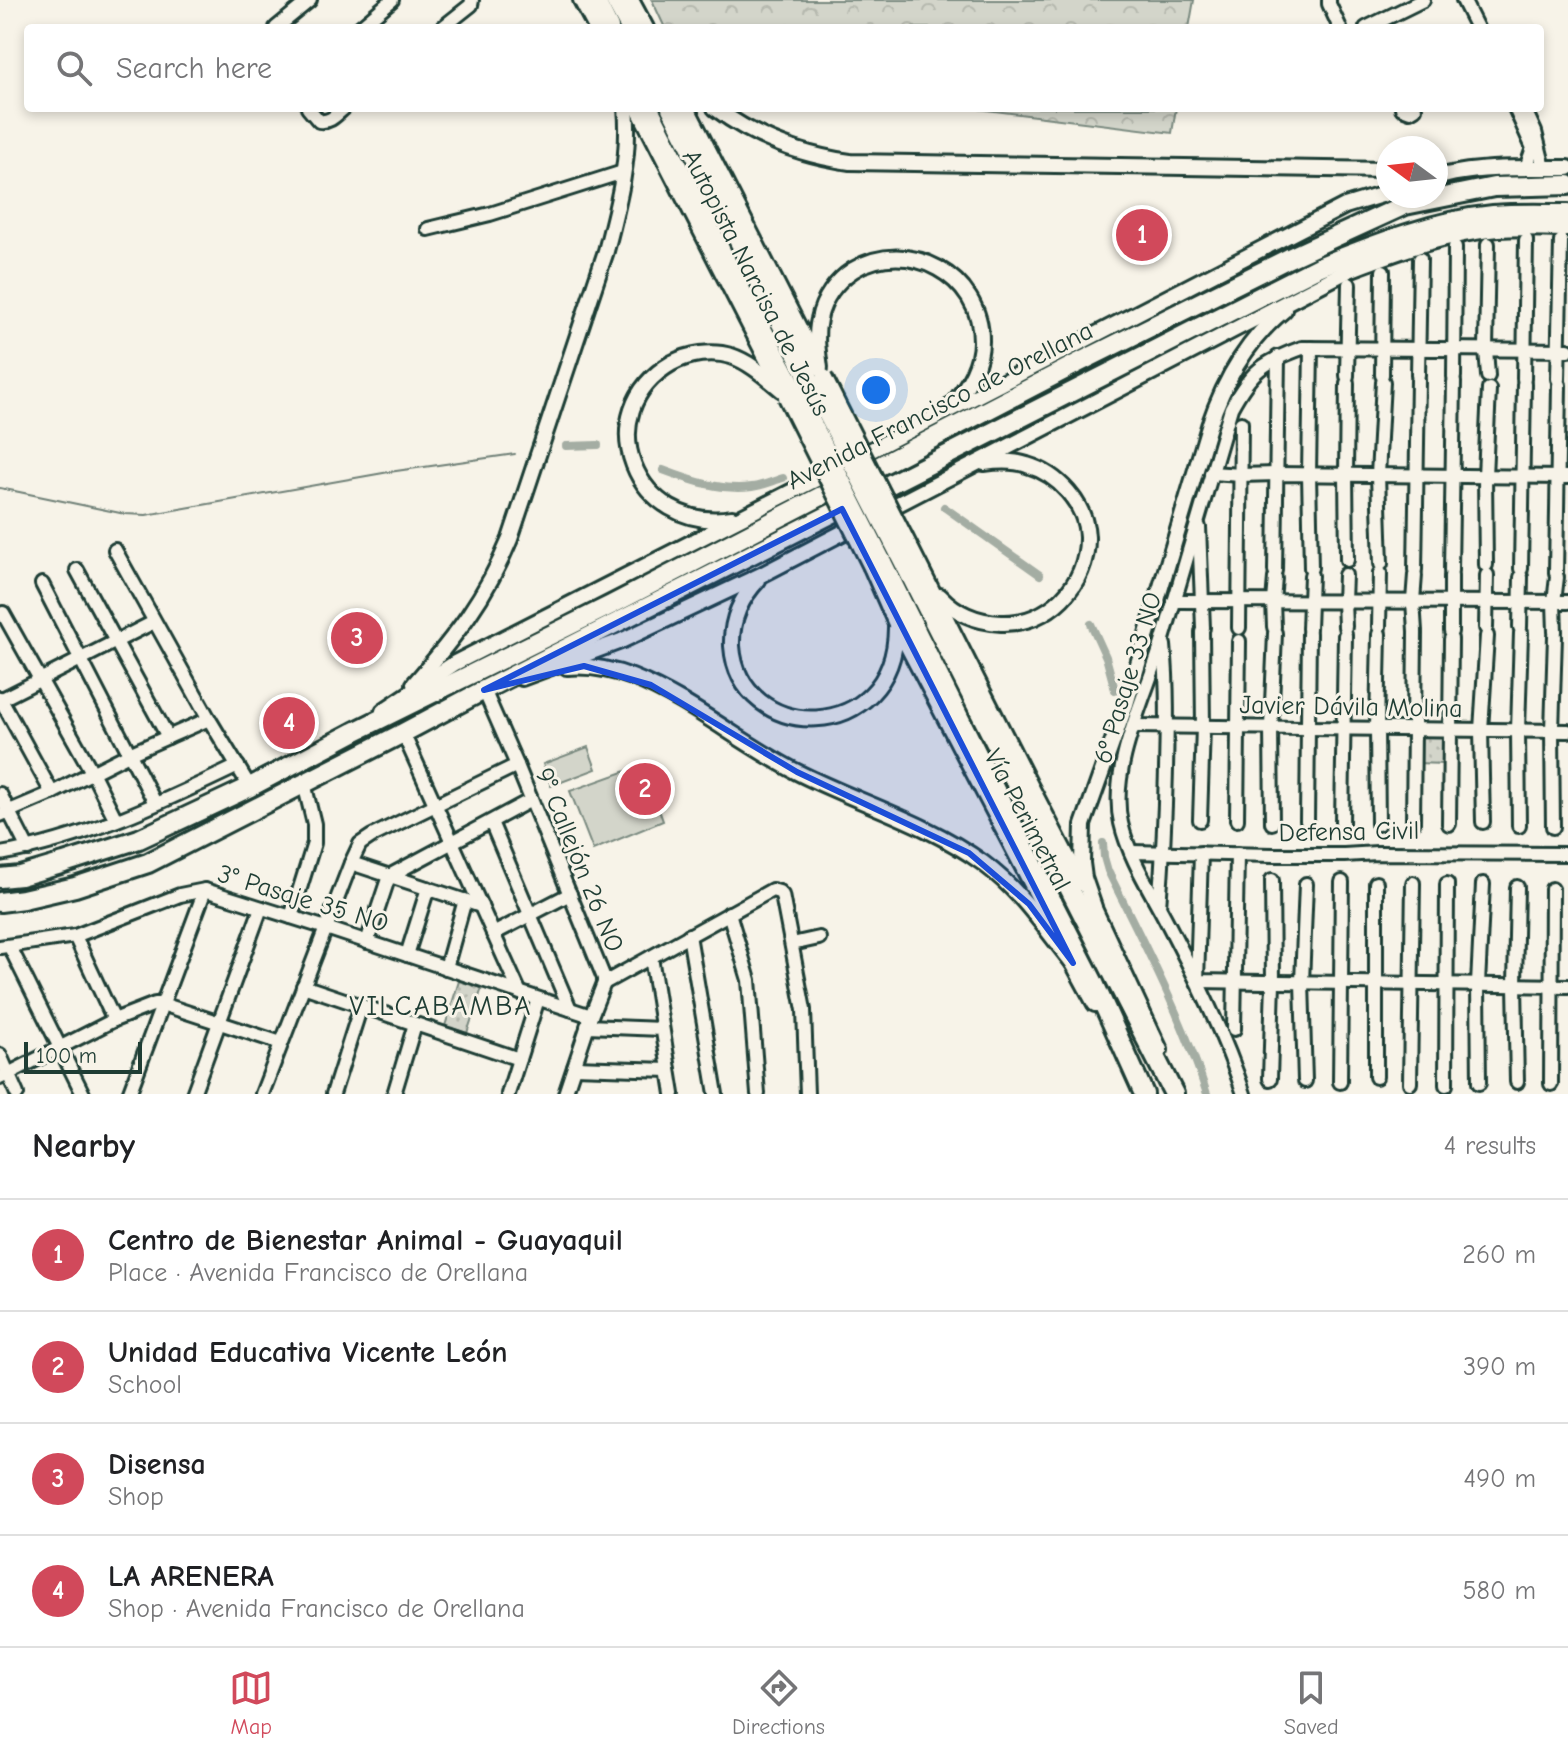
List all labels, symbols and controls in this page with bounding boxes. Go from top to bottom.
search box [24,24,1544,112]
icon: search [52,46,96,90]
text: Search here [116,51,272,86]
north arrow [1376,136,1448,208]
street label: Autopista Narcisa de Jesús [676,145,836,421]
pin: 1 [1116,205,1168,265]
street label: Avenida Francisco de Orellana [782,316,1098,496]
your location [856,370,896,410]
street label: 6º Pasaje 33 NO [1088,589,1168,767]
pin: 3 [331,608,383,668]
street label: Javier Dávila Molina [1239,690,1463,724]
pin: 4 [263,693,315,753]
street label: Vía Perimetral [977,744,1077,896]
pin: 2 [619,759,671,819]
street label: 9° Callejón 26 NO [528,764,630,956]
street label: Defensa Civil [1278,816,1420,848]
street label: 3° Pasaje 35 NO [214,859,392,939]
district label: VILCABAMBA [349,990,533,1022]
scale bar [24,1038,142,1074]
text: 100 m [36,1043,97,1069]
text: Nearby [32,1126,135,1166]
text: 4 results [1444,1131,1536,1161]
text: Centro de Bienestar Animal - Guayaquil [108,1223,623,1258]
text: 1 [53,1240,63,1270]
text: 260 m [1462,1240,1536,1270]
text: Place · Avenida Francisco de Orellana [108,1258,528,1288]
text: Unidad Educativa Vicente León [108,1335,508,1370]
text: 2 [52,1352,64,1382]
text: 390 m [1463,1352,1536,1382]
text: School [108,1370,182,1400]
text: Disensa [108,1447,206,1482]
text: 3 [52,1464,64,1494]
text: 490 m [1464,1464,1536,1494]
text: Shop [108,1482,164,1512]
text: LA ARENERA [108,1559,274,1594]
text: 4 [52,1576,64,1606]
text: 580 m [1462,1576,1536,1606]
text: Shop · Avenida Francisco de Orellana [108,1594,525,1624]
tab: Map [229,1666,273,1740]
tab: Directions [732,1666,825,1740]
tab: Saved [1284,1666,1339,1740]

